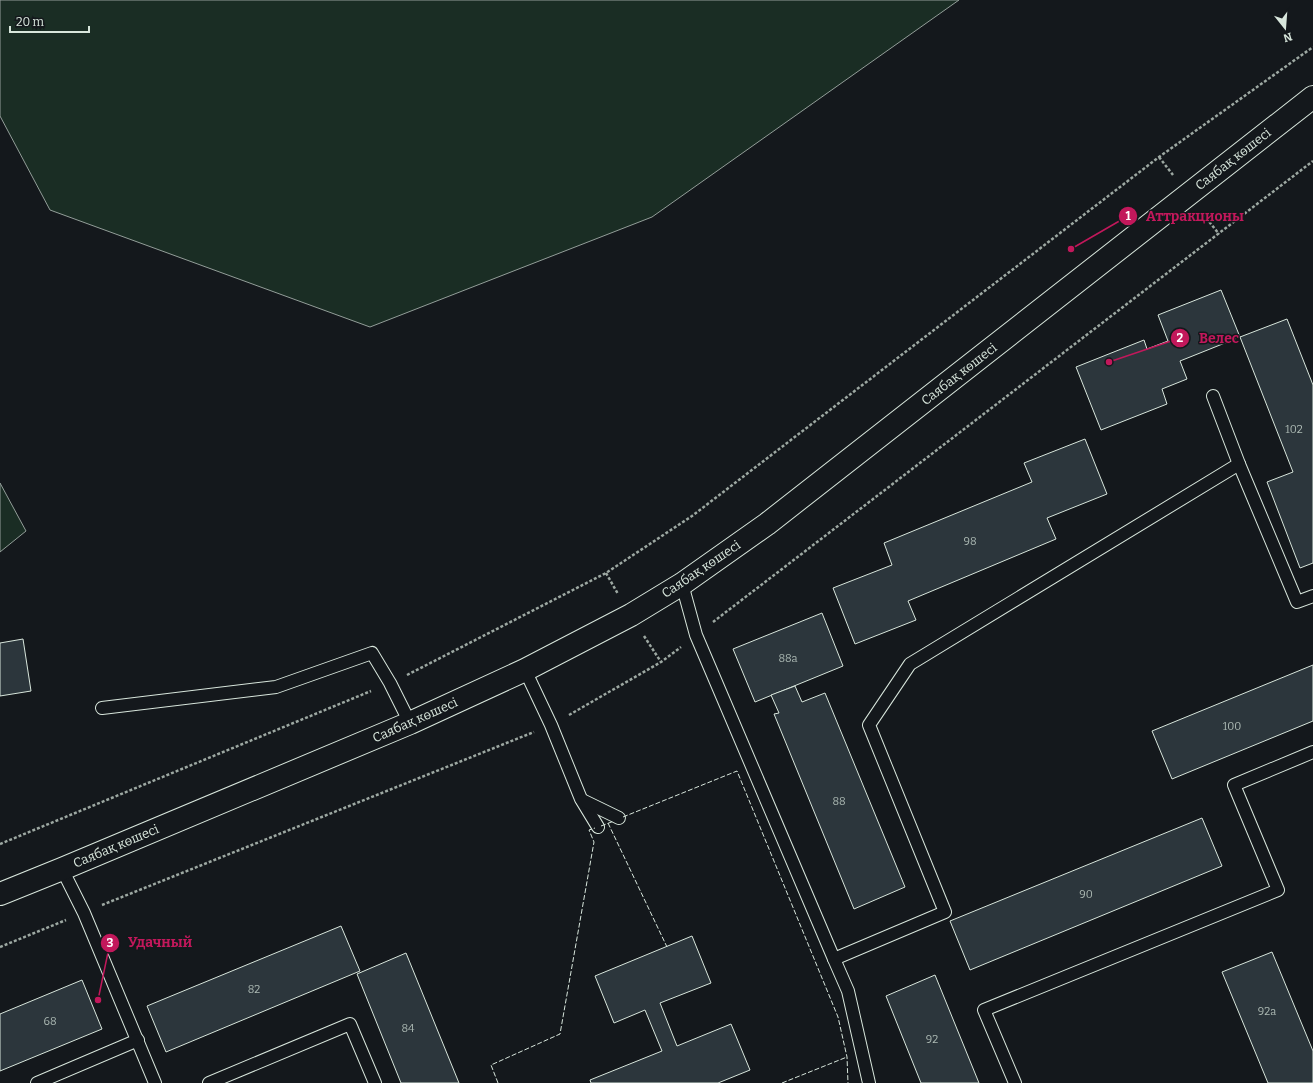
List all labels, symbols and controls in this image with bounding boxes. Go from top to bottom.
scale bar [10,8,89,34]
north arrow [1265,8,1305,48]
text: 20 m [16,15,45,29]
text: N [1281,30,1294,45]
street label: Саябақ көшесі [1192,125,1274,193]
callout: Аттракционы [1118,203,1252,229]
text: Аттракционы [1146,208,1244,225]
text: 1 [1125,209,1131,223]
callout: Велес [1170,325,1247,351]
text: Велес [1199,330,1239,347]
text: 2 [1177,331,1184,345]
street label: Саябақ көшесі [918,340,1000,408]
house number: 102 [1285,423,1303,436]
house number: 98 [963,535,977,548]
street label: Саябақ көшесі [659,537,743,601]
house number: 88а [779,652,798,665]
street label: Саябақ көшесі [370,694,460,745]
house number: 100 [1223,720,1241,733]
house number: 88 [832,795,846,808]
street label: Саябақ көшесі [71,821,161,871]
house number: 90 [1079,888,1093,901]
callout: Удачный [100,930,201,956]
text: Удачный [128,934,193,951]
text: 3 [107,936,114,950]
house number: 82 [248,983,260,996]
house number: 92а [1258,1005,1276,1018]
house number: 68 [43,1015,57,1028]
house number: 84 [401,1022,415,1035]
house number: 92 [926,1033,938,1046]

